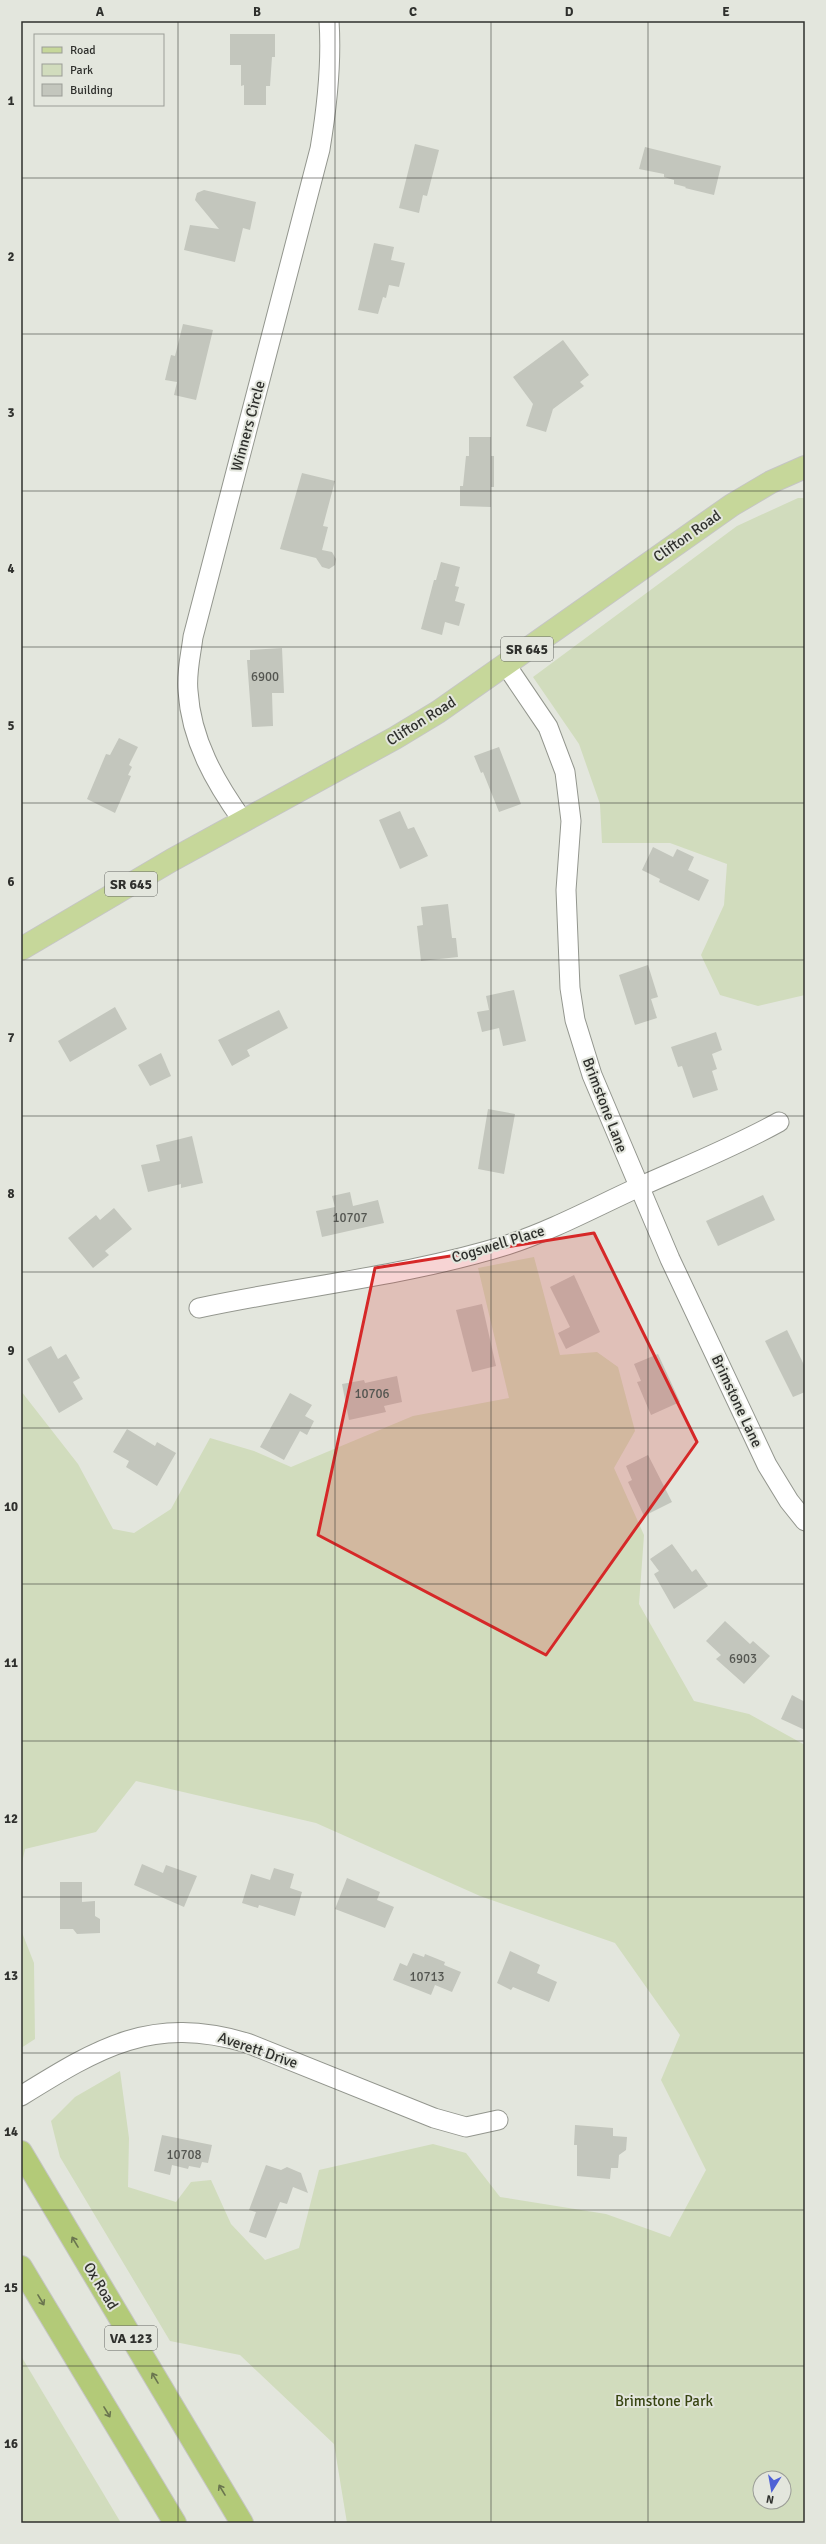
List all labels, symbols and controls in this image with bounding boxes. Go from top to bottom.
text: A [96,4,105,20]
text: B [253,4,261,20]
text: C [409,4,417,20]
text: D [565,4,574,20]
text: E [722,4,730,20]
legend [34,34,164,106]
text: Road [70,43,96,58]
text: Park [70,63,93,78]
text: Building [70,83,113,98]
text: 1 [7,93,15,109]
text: 2 [7,249,15,265]
street label: Winners Circle [227,379,269,473]
text: 3 [7,405,15,421]
street label: Clifton Road [650,506,724,566]
text: 4 [7,561,15,577]
road number: SR 645 [501,637,553,661]
house number: 6900 [251,669,279,685]
street label: Clifton Road [383,693,459,749]
text: 5 [7,718,15,734]
road number: SR 645 [105,872,157,896]
text: 6 [7,874,15,890]
text: 7 [7,1030,15,1046]
street label: Brimstone Lane [579,1055,631,1155]
text: 8 [7,1186,15,1202]
house number: 10707 [332,1210,368,1226]
street label: Cogswell Place [449,1221,547,1267]
text: 9 [7,1343,15,1359]
street label: Brimstone Lane [708,1352,766,1450]
house number: 10706 [354,1386,390,1402]
text: 10 [4,1499,18,1515]
house number: 6903 [729,1651,757,1667]
text: 11 [4,1655,18,1671]
text: 12 [4,1811,18,1827]
text: 13 [4,1968,18,1984]
house number: 10713 [409,1969,445,1985]
street label: Averett Drive [216,2028,300,2072]
text: 14 [4,2124,18,2140]
house number: 10708 [166,2147,202,2163]
one-way arrow [70,2236,78,2248]
street label: Ox Road [80,2259,122,2313]
text: 15 [4,2280,18,2296]
one-way arrow [37,2294,45,2305]
road number: VA 123 [105,2326,157,2350]
one-way arrow [151,2372,159,2384]
park label: Brimstone Park [615,2392,713,2410]
one-way arrow [104,2406,112,2418]
text: 16 [4,2436,18,2452]
north arrow [752,2470,792,2510]
one-way arrow [218,2484,226,2496]
text: N [765,2492,775,2506]

